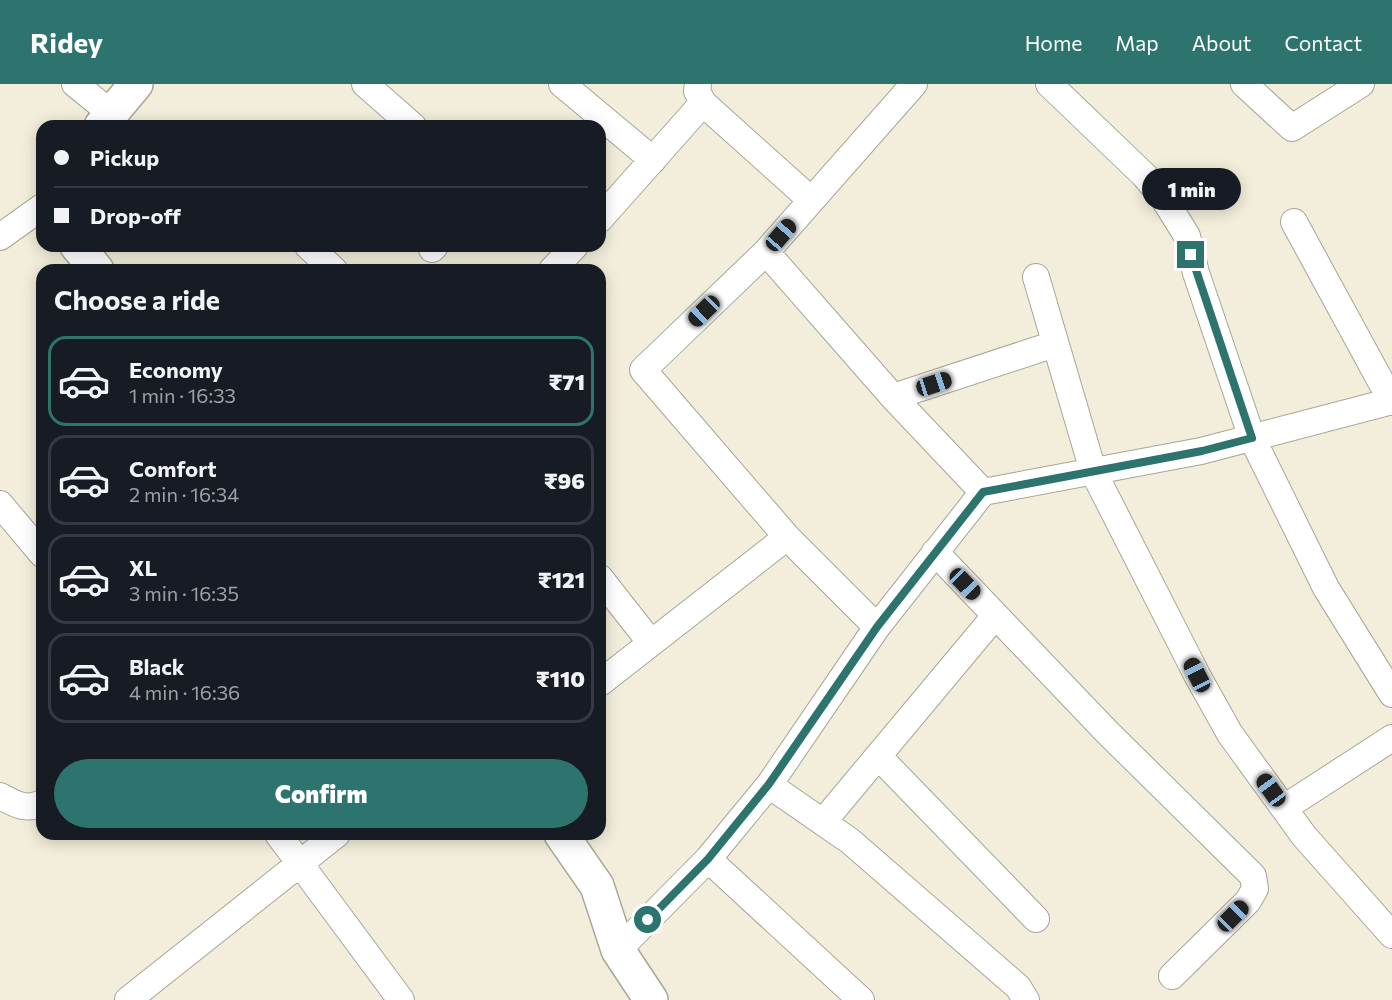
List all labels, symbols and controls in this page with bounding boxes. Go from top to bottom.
text: Ridey [30,25,103,59]
text: Home [1025,30,1082,55]
text: Map [1115,30,1159,55]
text: About [1192,30,1251,55]
text: Contact [1284,30,1362,55]
text: Pickup [90,144,159,171]
callout: 1 min [1142,168,1240,210]
text: 1 min [1167,177,1216,201]
text: Drop-off [90,202,181,229]
car [762,216,800,254]
route end [1177,241,1204,268]
text: Choose a ride [54,283,220,316]
car [685,292,723,330]
icon: car [57,354,111,408]
text: Economy [129,356,223,383]
text: ₹71 [548,368,585,395]
car [914,370,954,398]
text: 1 min · 16:33 [129,383,236,407]
icon: car [57,453,111,507]
text: Comfort [129,455,217,482]
text: ₹96 [544,467,585,494]
text: 2 min · 16:34 [129,482,239,506]
icon: car [57,552,111,606]
text: XL [129,554,157,581]
car [946,565,984,603]
text: ₹121 [538,566,585,593]
text: 3 min · 16:35 [129,581,239,605]
icon: car [57,651,111,705]
text: Black [129,653,184,680]
car [1181,655,1213,695]
text: ₹110 [536,665,585,692]
text: 4 min · 16:36 [129,680,240,704]
button: Confirm [54,759,588,828]
car [1253,770,1289,810]
car [1214,897,1252,935]
route start [634,906,661,933]

